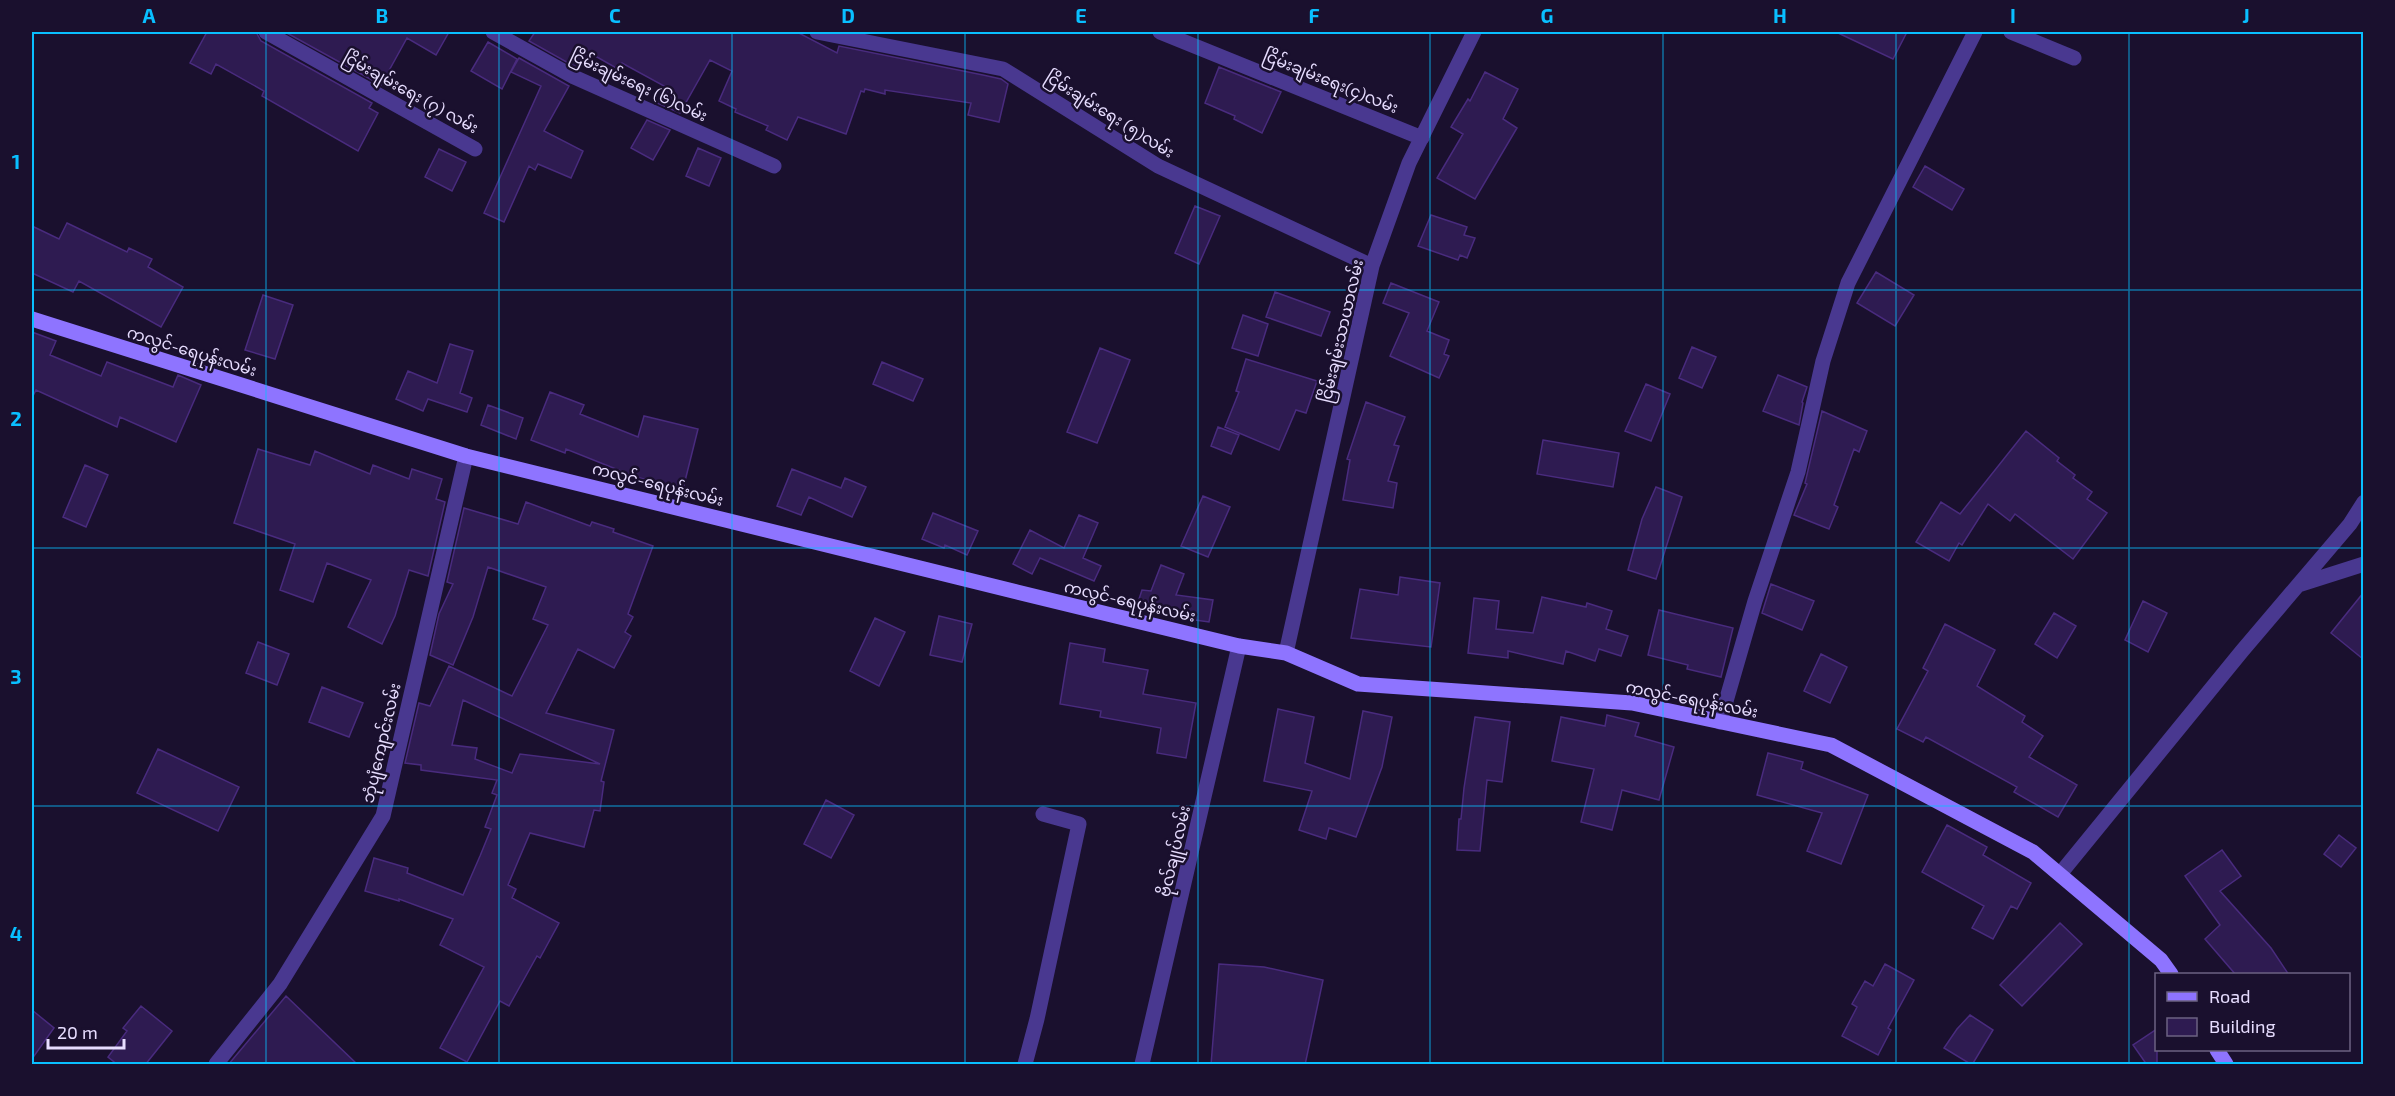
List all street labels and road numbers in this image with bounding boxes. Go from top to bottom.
street label: ငြိမ်းချမ်းရေး (၆)လမ်း [566,44,711,129]
street label: ငြိမ်းချမ်းရေး(၄)လမ်း [1259,44,1402,121]
street label: ငြိမ်းချမ်းရေး (၇) လမ်း [338,46,483,141]
street label: ငြိမ်းချမ်းရေး (၅)လမ်း [1040,65,1179,165]
street label: ငြိမ်းချမ်းသာယာလမ်း [1314,257,1371,406]
street label: ကလွင်-ရေပုန်းလမ်း [123,321,259,385]
street label: ကလွင်-ရေပုန်းလမ်း [589,457,726,515]
street label: ကလွင်-ရေပုန်းလမ်း [1061,575,1198,631]
street label: ကလွင်-ရေပုန်းလမ်း [1623,675,1760,727]
street label: ဘုံပျံကျောင်းလမ်း [357,681,409,806]
street label: ဗိုလ်ချုပ်လမ်း [1153,803,1199,900]

